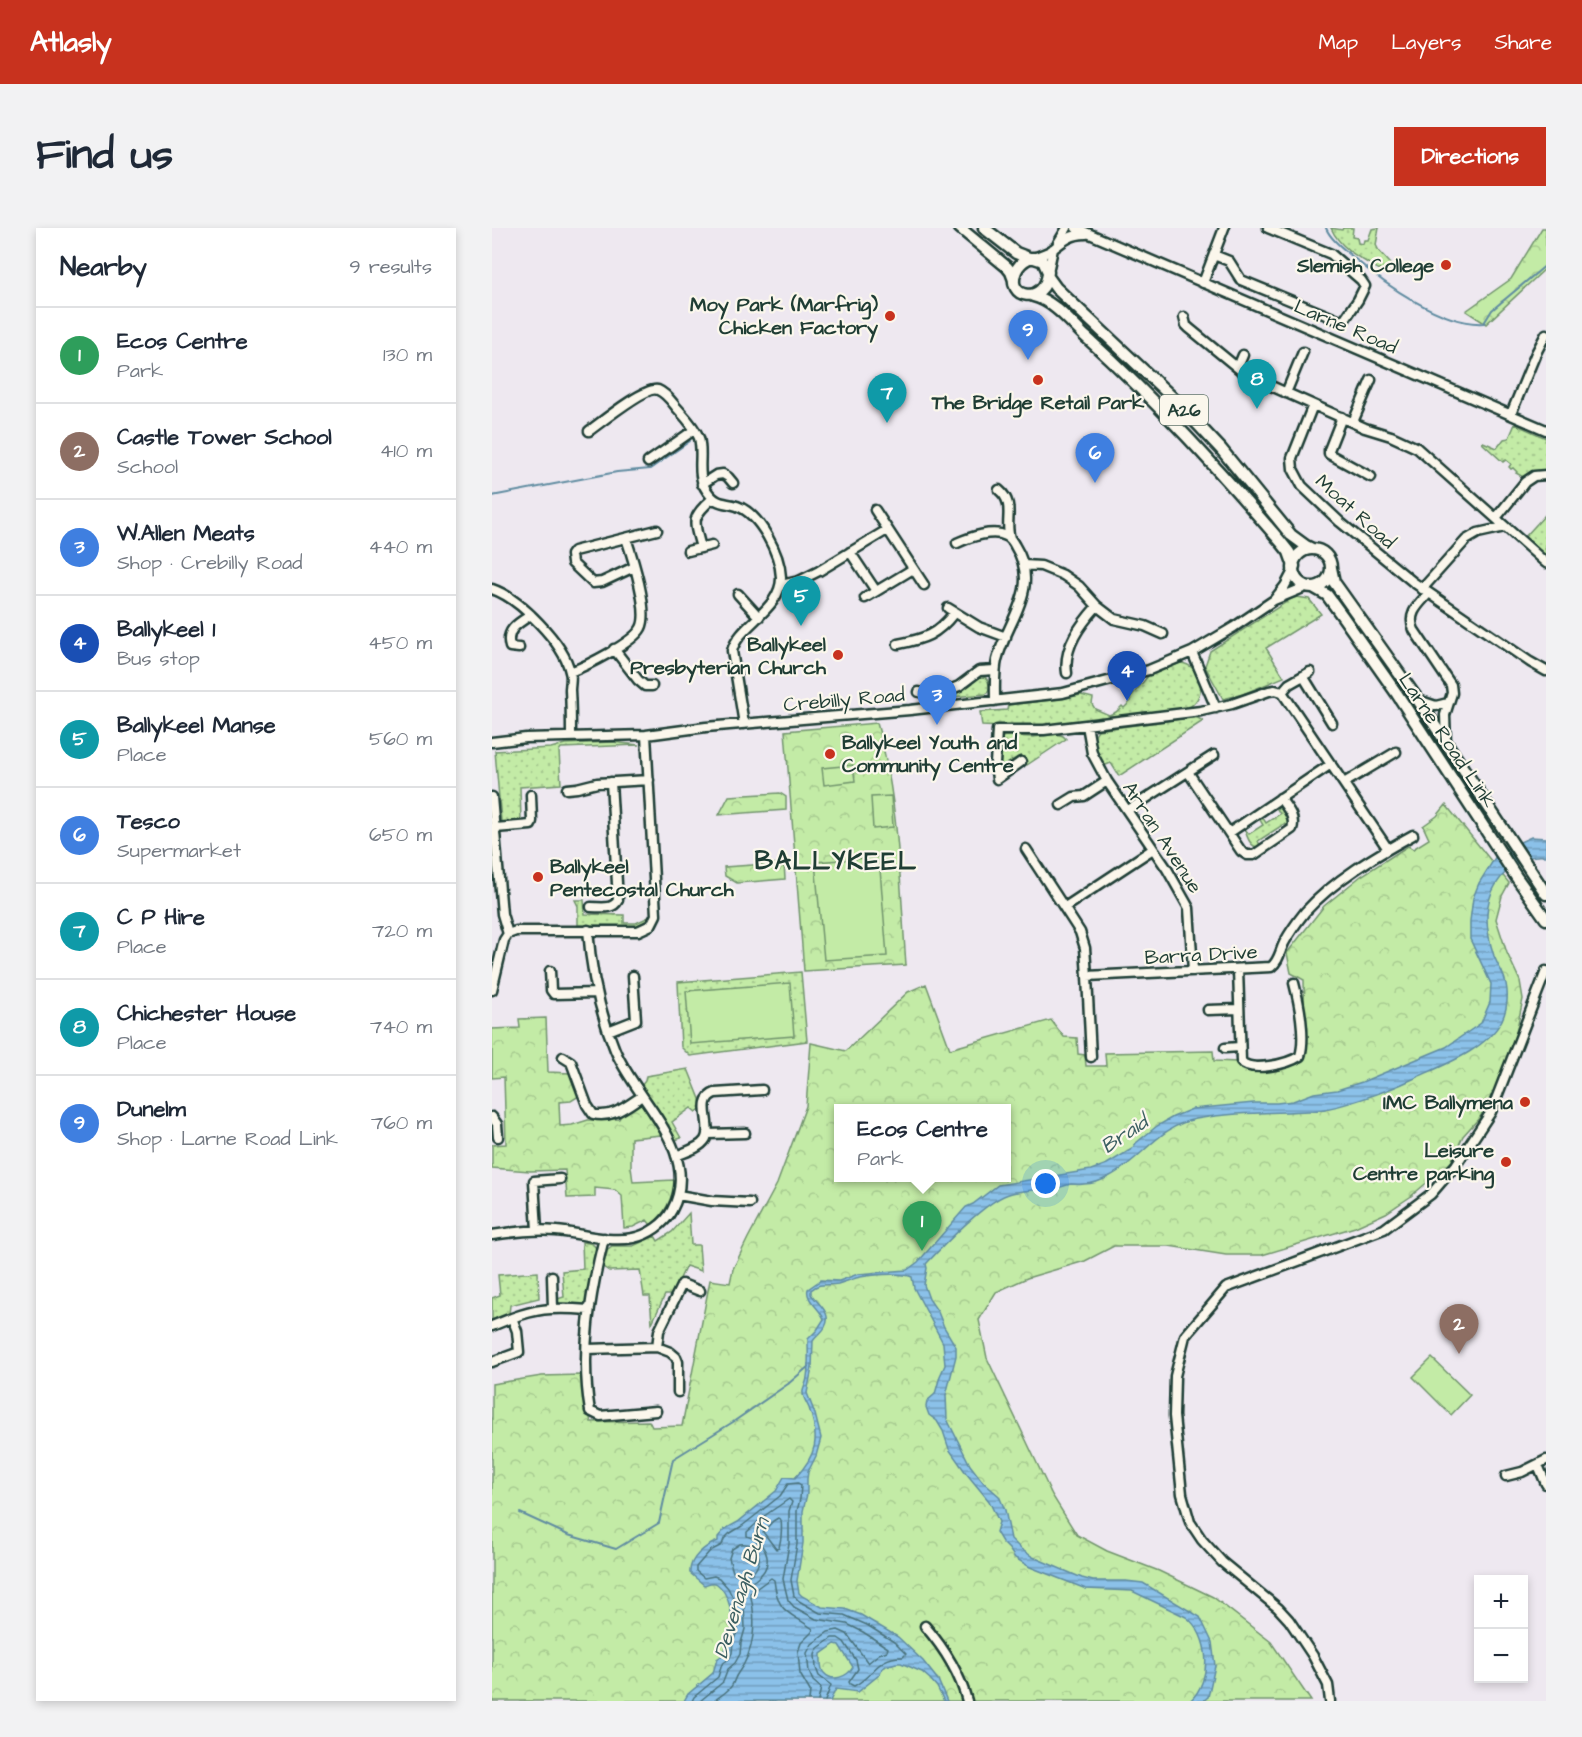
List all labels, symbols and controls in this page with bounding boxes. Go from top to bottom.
text: Atlasly [30,23,112,62]
text: Map [1318,28,1358,57]
text: Layers [1391,28,1461,57]
text: Share [1494,28,1552,57]
text: Find us [36,127,173,185]
button: Directions [1394,127,1546,186]
text: Nearby [60,249,147,285]
place label: Slemish College [1296,252,1434,281]
text: 9 results [349,253,432,281]
marker: Slemish College [1439,258,1453,272]
place label: Moy Park (Marfrig) Chicken Factory [690,291,878,343]
street label: Larne Road [1290,293,1402,361]
marker: Moy Park (Marfrig) Chicken Factory [883,309,897,323]
pin: 9 [1008,310,1048,360]
text: Ecos Centre [117,326,248,357]
text: 1 [78,341,81,369]
text: 130 m [383,341,432,369]
text: Park [117,357,163,385]
pin: 8 [1238,360,1276,409]
marker: The Bridge Retail Park [1031,373,1045,387]
pin: 7 [868,374,906,423]
place label: The Bridge Retail Park [931,389,1145,418]
road number: A26 [1160,395,1208,425]
text: Castle Tower School [117,422,332,453]
pin: 6 [1076,434,1114,483]
text: 2 [74,437,85,465]
text: 410 m [380,437,432,465]
text: School [117,453,178,481]
street label: Moat Road [1309,468,1402,556]
text: W.Allen Meats [117,518,255,549]
text: 3 [74,533,85,561]
text: 440 m [369,533,432,561]
text: Shop · Crebilly Road [117,549,302,577]
pin: 5 [782,576,820,626]
text: Ballykeel 1 [117,614,215,645]
text: 4 [73,629,86,657]
text: 450 m [368,629,432,657]
place label: Ballykeel Presbyterian Church [630,631,827,683]
text: Bus stop [117,645,200,673]
marker: Ballykeel Presbyterian Church [831,648,845,662]
pin: 4 [1108,652,1146,701]
street label: Larne Road Link [1392,668,1503,813]
pin: 3 [918,676,956,725]
street label: Crebilly Road [782,681,906,720]
text: Ballykeel Manse [117,710,276,741]
text: 5 [72,725,87,753]
text: 560 m [369,725,432,753]
place label: Ballykeel Youth and Community Centre [842,729,1018,781]
text: Place [117,741,167,769]
marker: Ballykeel Youth and Community Centre [823,747,837,761]
street label: Arran Avenue [1116,776,1209,899]
text: Tesco [117,806,180,837]
text: 6 [73,821,86,849]
text: 650 m [369,821,432,849]
text: Supermarket [117,837,241,865]
district label: BALLYKEEL [754,843,918,879]
place label: Ballykeel Pentecostal Church [550,853,735,904]
marker: Ballykeel Pentecostal Church [531,870,545,884]
text: C P Hire [117,902,205,933]
text: 7 [73,917,86,945]
text: 720 m [372,917,432,945]
text: Place [117,933,167,961]
street label: Barra Drive [1144,938,1258,972]
text: Chichester House [117,998,296,1029]
text: 8 [73,1013,86,1041]
text: 740 m [370,1013,432,1041]
text: Place [117,1029,167,1057]
place label: IMC Ballymena [1383,1089,1514,1118]
text: Dunelm [117,1094,186,1125]
marker: IMC Ballymena [1518,1095,1532,1109]
popup [834,1104,1011,1182]
water label: Braid [1095,1106,1157,1161]
text: 9 [74,1109,85,1137]
text: 760 m [371,1109,432,1137]
text: Ecos Centre [857,1114,988,1145]
text: Shop · Larne Road Link [117,1125,338,1153]
place label: Leisure Centre parking [1353,1137,1495,1189]
text: Park [857,1145,903,1173]
marker: Leisure Centre parking [1499,1155,1513,1169]
your location [1031,1169,1060,1198]
pin: 1 [902,1202,942,1251]
pin: 2 [1440,1304,1478,1354]
water label: Devenagh Burn [706,1513,778,1662]
map controls [1474,1575,1528,1683]
button: + [1474,1575,1528,1629]
button: − [1474,1629,1528,1683]

